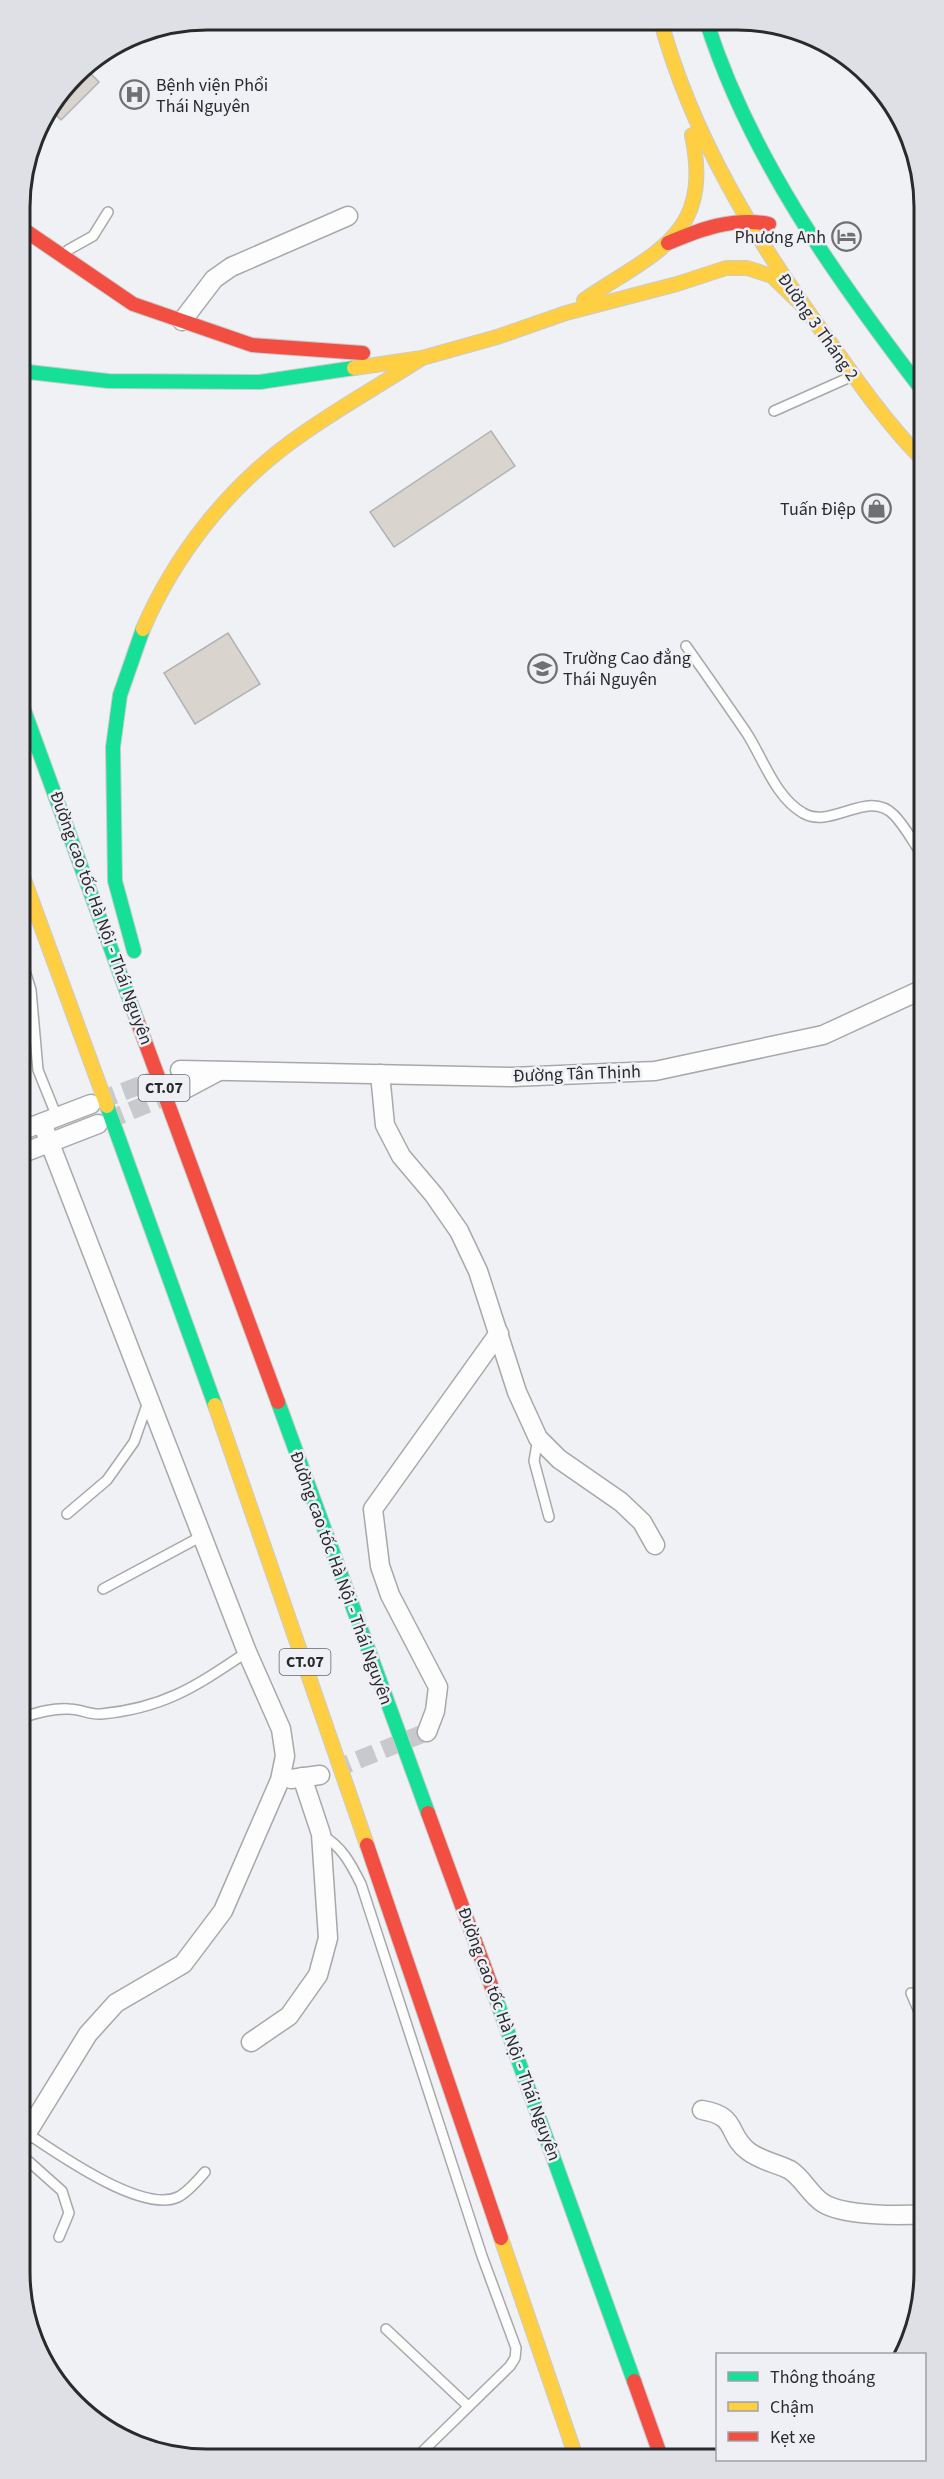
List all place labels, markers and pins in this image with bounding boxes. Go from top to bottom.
place label: Bệnh viện Phổi Thái Nguyên [156,73,268,119]
hospital icon: Bệnh viện Phổi Thái Nguyên [119,79,151,111]
hotel icon: Phương Anh [831,221,863,253]
place label: Phương Anh [735,225,826,250]
shop icon: Tuấn Điệp [861,493,893,525]
place label: Tuấn Điệp [780,497,856,522]
place label: Trường Cao đẳng Thái Nguyên [563,646,691,692]
school or university icon: Trường Cao đẳng Thái Nguyên [526,652,558,684]

